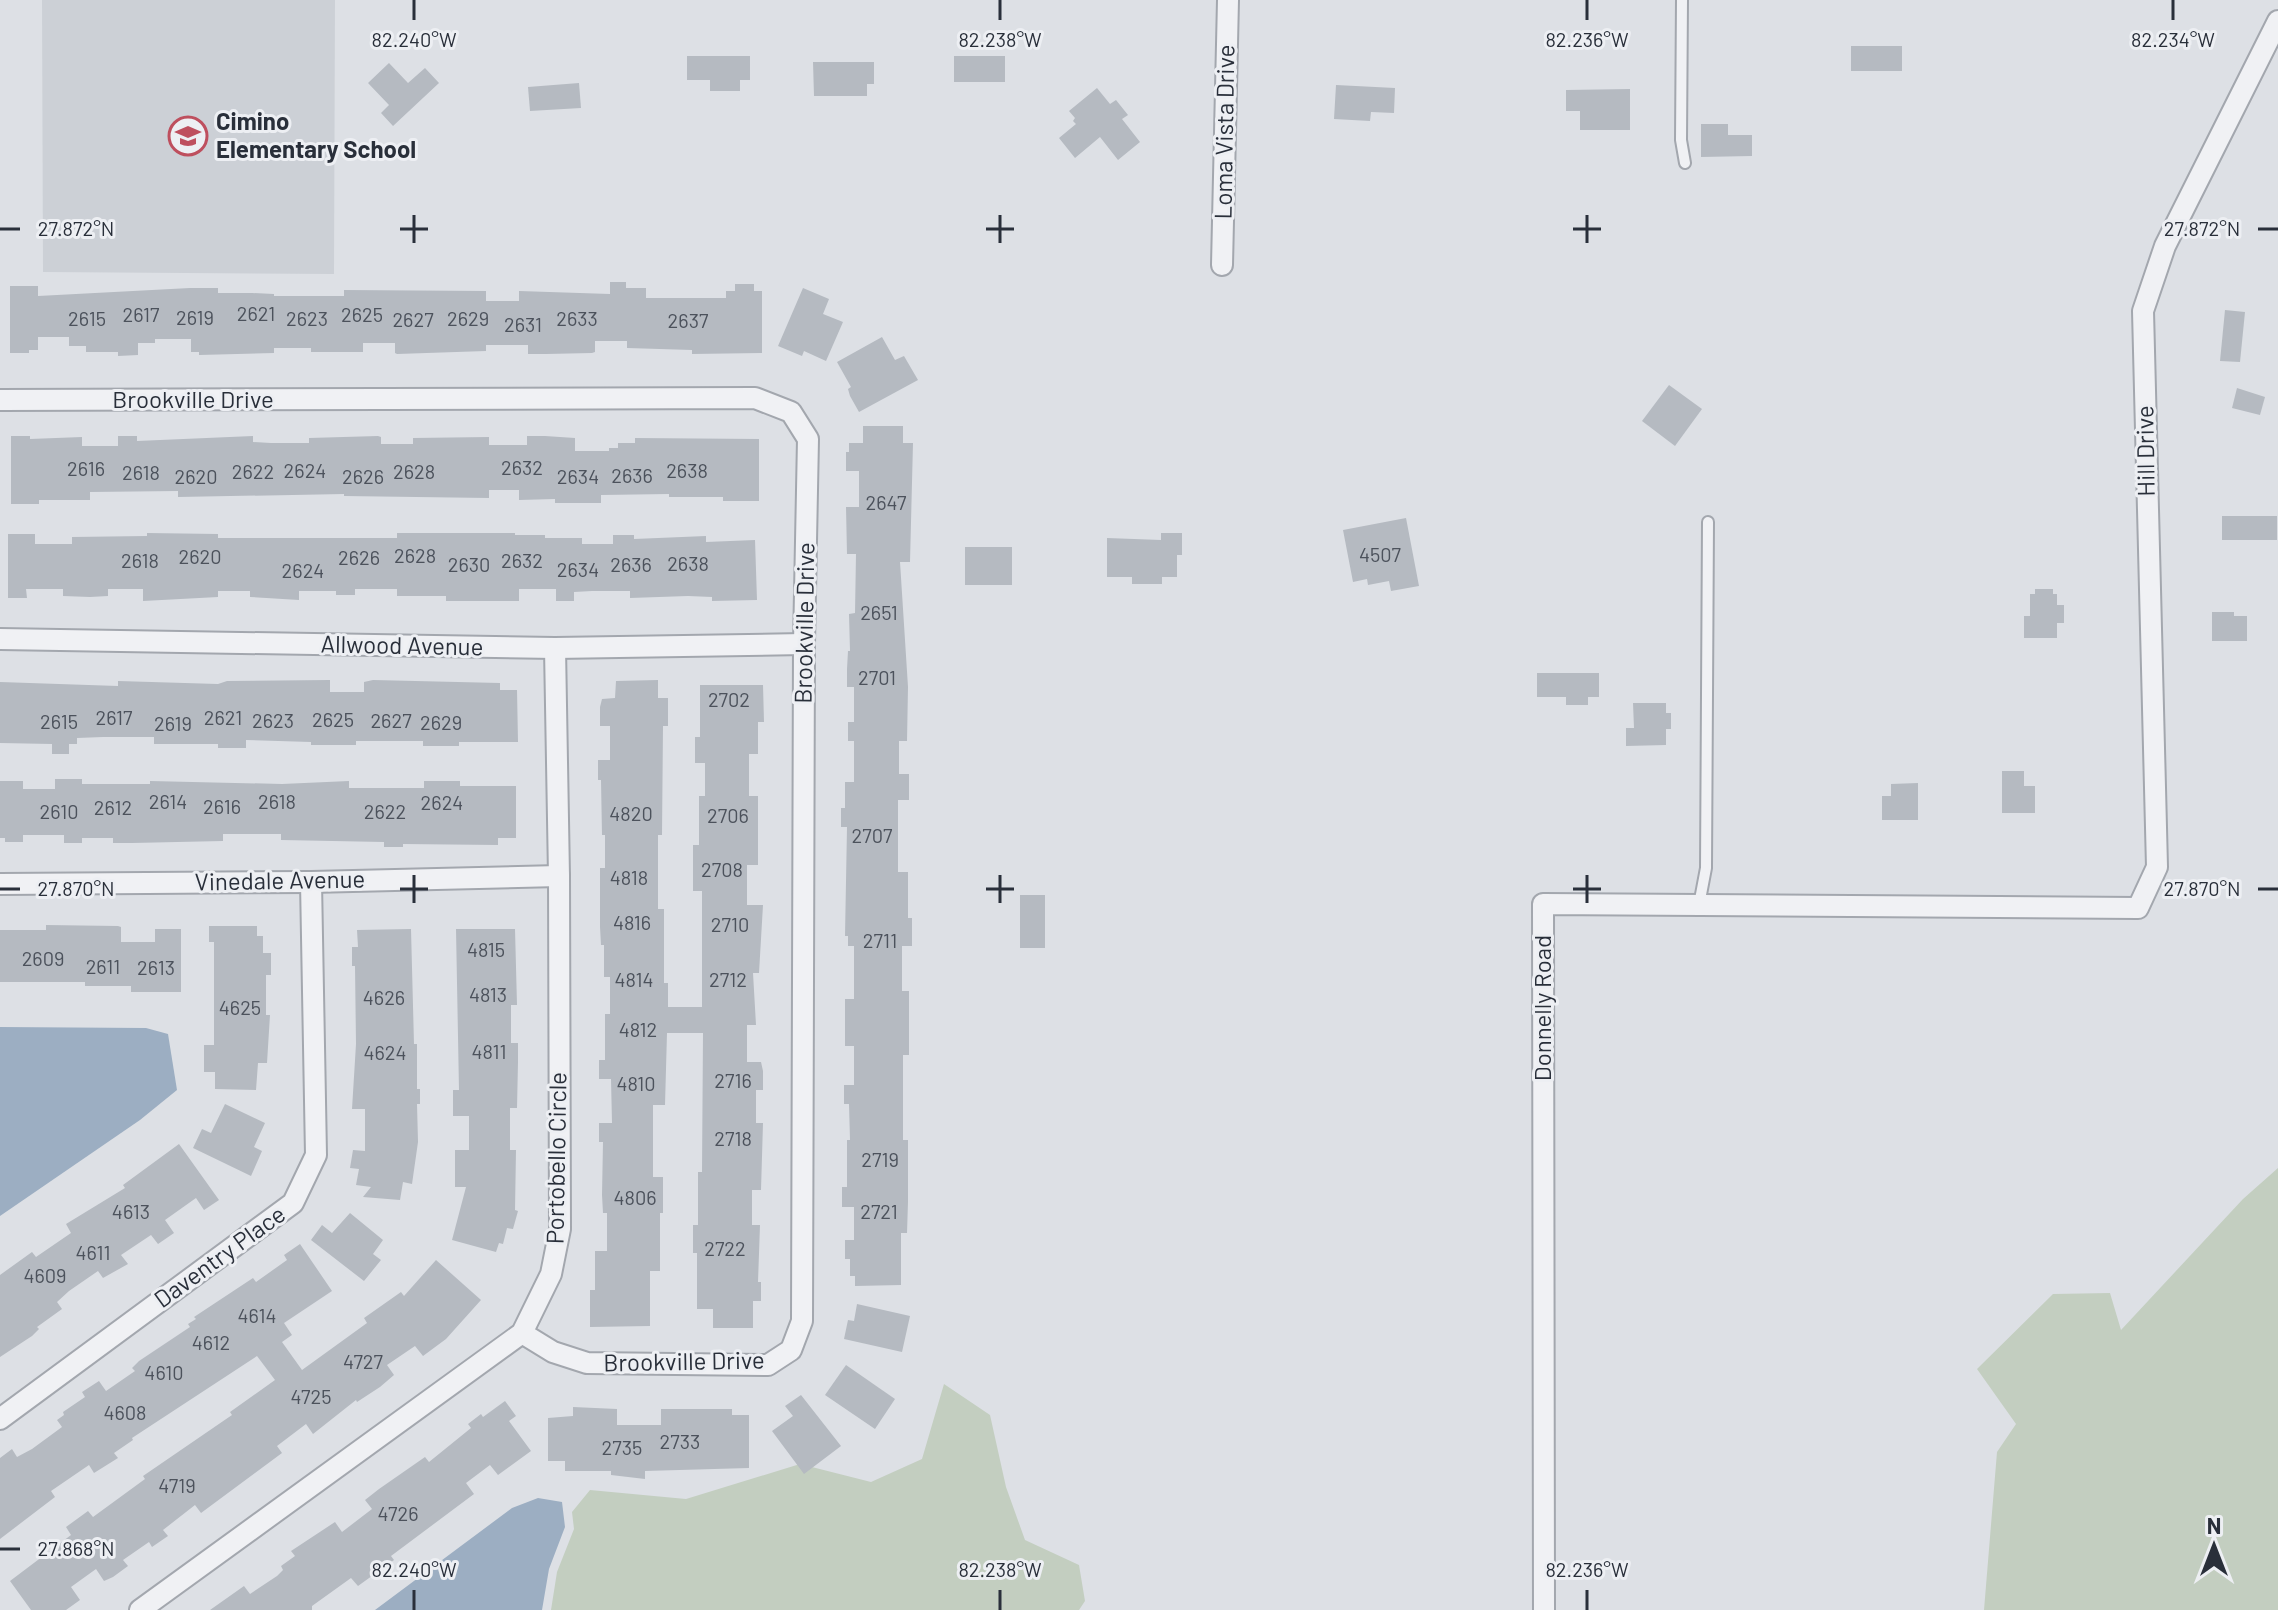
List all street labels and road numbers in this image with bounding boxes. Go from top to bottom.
street label: Loma Vista Drive [1207,44,1240,220]
street label: Brookville Drive [112,384,274,413]
street label: Hill Drive [2129,405,2160,497]
street label: Brookville Drive [788,542,819,704]
street label: Allwood Avenue [320,629,484,660]
street label: Vinedale Avenue [194,864,366,895]
street label: Donnelly Road [1527,935,1556,1081]
street label: Portobello Circle [540,1072,572,1244]
street label: Daventry Place [148,1199,290,1313]
street label: Brookville Drive [603,1345,765,1376]

